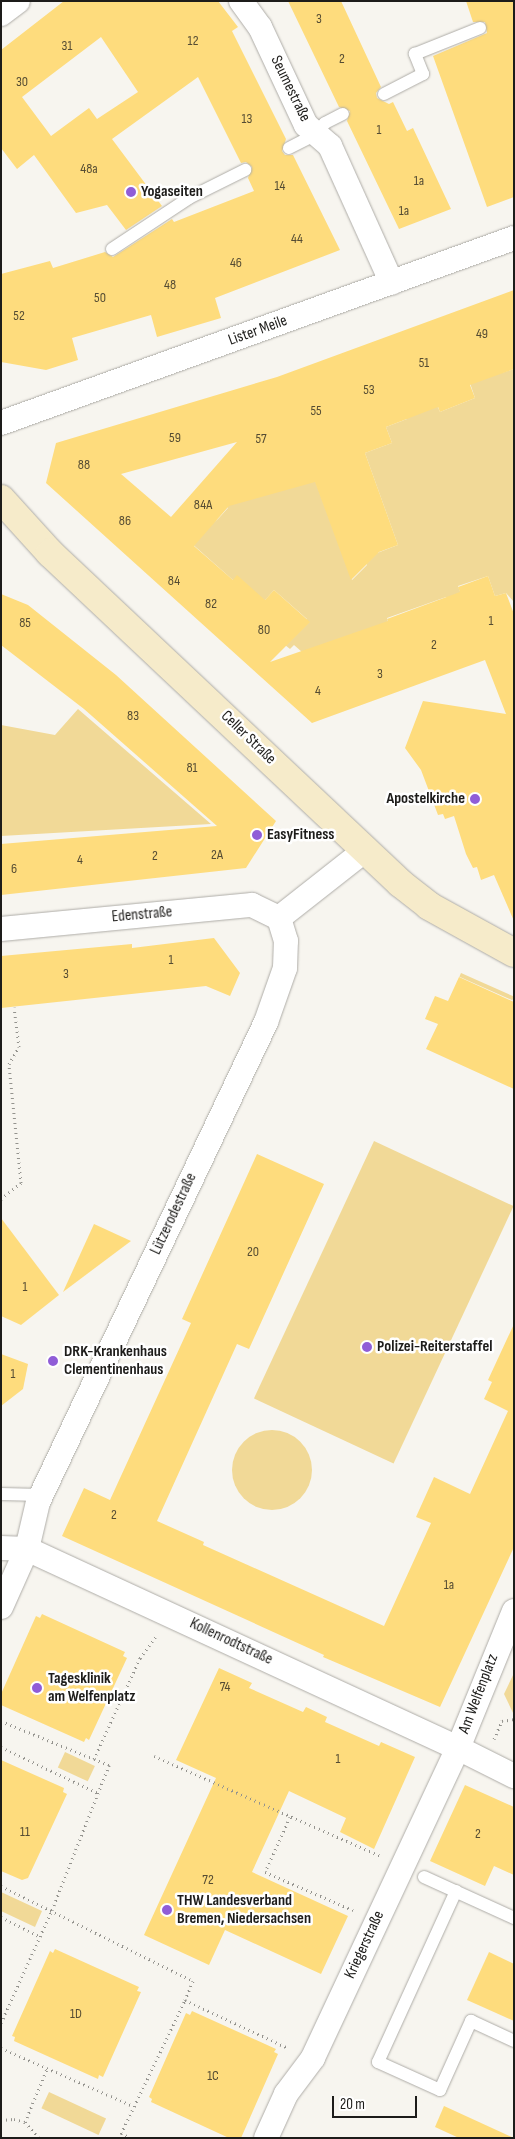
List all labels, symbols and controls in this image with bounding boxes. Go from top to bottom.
house number: 3 [316,11,322,27]
house number: 12 [188,33,198,49]
house number: 31 [62,38,72,54]
house number: 2 [339,51,345,67]
street label: Seumestraße [266,53,314,125]
house number: 30 [16,74,28,90]
house number: 13 [242,111,252,127]
house number: 1 [377,122,381,138]
house number: 48a [80,161,98,177]
house number: 1a [414,173,424,189]
house number: 14 [275,178,285,194]
place label: Yogaseiten [141,182,203,202]
marker: Yogaseiten [125,186,137,198]
house number: 1a [399,203,409,219]
house number: 44 [291,231,303,247]
house number: 46 [230,255,242,271]
house number: 48 [164,277,176,293]
house number: 50 [94,290,106,306]
house number: 52 [13,308,25,324]
street label: Lister Meile [226,311,290,351]
house number: 49 [476,326,488,342]
house number: 51 [419,355,429,371]
house number: 53 [363,382,375,398]
house number: 55 [310,403,322,419]
house number: 59 [169,430,181,446]
house number: 57 [255,431,267,447]
house number: 88 [78,457,90,473]
house number: 84A [194,497,212,513]
house number: 86 [119,513,131,529]
house number: 84 [168,573,180,589]
house number: 82 [205,596,217,612]
house number: 1 [489,613,493,629]
house number: 85 [19,615,31,631]
house number: 80 [258,622,270,638]
house number: 2 [431,637,437,653]
house number: 3 [377,666,383,682]
house number: 4 [315,683,321,699]
street label: Celler Straße [217,707,279,769]
house number: 83 [127,708,139,724]
house number: 81 [186,760,198,776]
place label: Apostelkirche [386,789,465,809]
marker: Apostelkirche [469,793,481,805]
place label: EasyFitness [267,825,334,845]
marker: EasyFitness [251,829,263,841]
house number: 2A [211,847,223,863]
house number: 2 [152,848,158,864]
house number: 4 [77,852,83,868]
house number: 6 [11,861,17,877]
street label: Edenstraße [111,903,173,927]
house number: 1 [169,952,173,968]
house number: 3 [63,966,69,982]
street label: Lützerodestraße [147,1170,201,1258]
house number: 20 [247,1244,259,1260]
house number: 1 [23,1279,27,1295]
place label: Polizei-Reiterstaffel [377,1337,492,1357]
marker: Polizei-Reiterstaffel [361,1341,373,1353]
place label: DRK-Krankenhaus Clementinenhaus [64,1342,167,1380]
marker: DRK-Krankenhaus Clementinenhaus [46,1354,60,1368]
house number: 1 [11,1366,15,1382]
house number: 2 [111,1507,117,1523]
house number: 1a [444,1577,454,1593]
street label: Kollenrodtstraße [186,1614,276,1670]
street label: Am Welfenplatz [455,1652,503,1736]
place label: Tagesklinik am Welfenplatz [48,1669,135,1707]
house number: 74 [220,1679,230,1695]
marker: Tagesklinik am Welfenplatz [30,1681,44,1695]
house number: 1 [336,1751,340,1767]
house number: 11 [20,1824,30,1840]
house number: 2 [475,1826,481,1842]
house number: 72 [202,1872,214,1888]
place label: THW Landesverband Bremen, Niedersachsen [177,1891,311,1929]
marker: THW Landesverband Bremen, Niedersachsen [161,1904,173,1916]
street label: Kriegerstraße [341,1908,389,1982]
house number: 1D [70,2006,82,2022]
house number: 1C [207,2068,219,2084]
scale bar [335,2086,420,2118]
text: 20 m [340,2095,365,2114]

